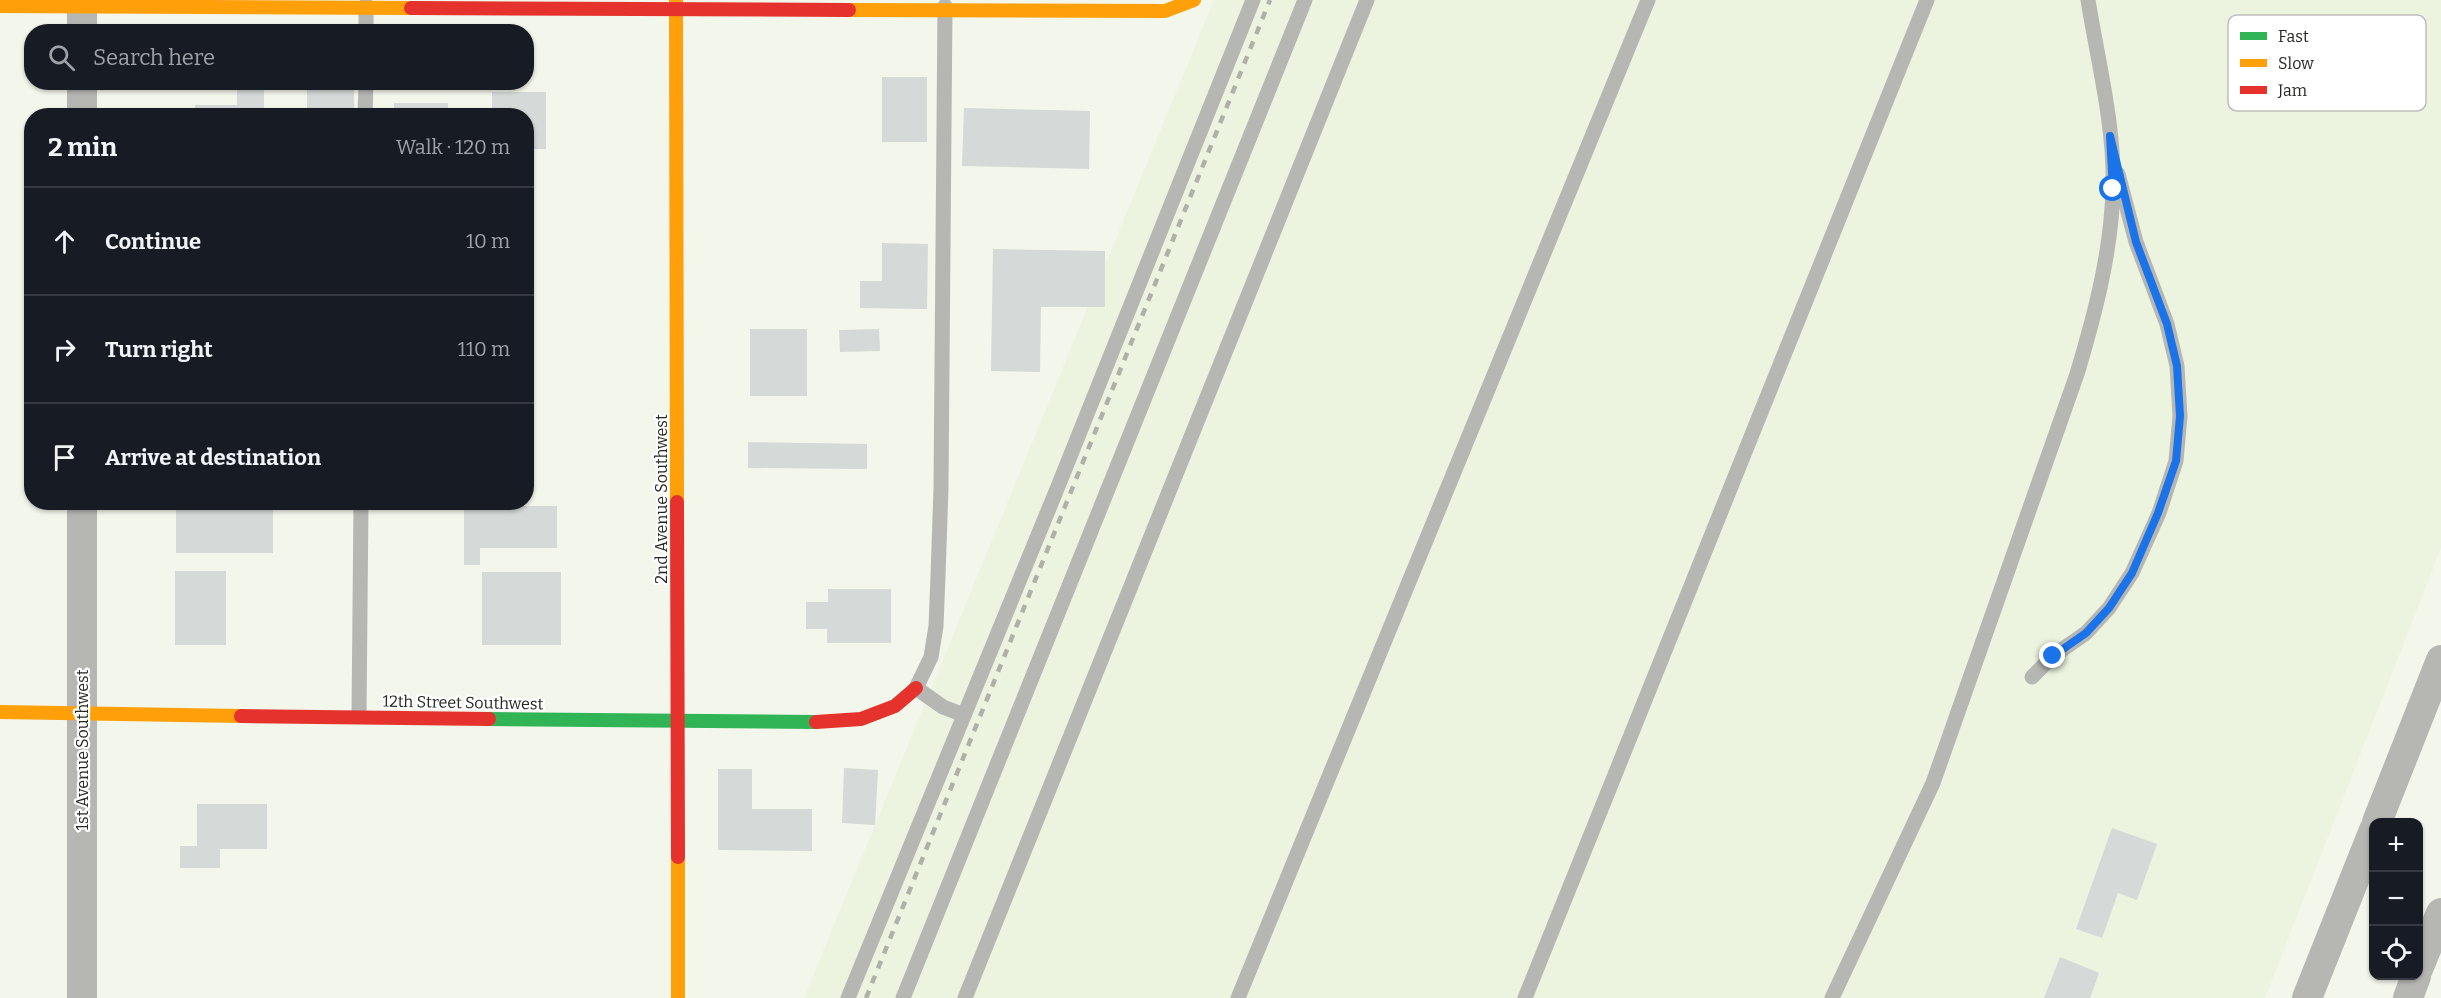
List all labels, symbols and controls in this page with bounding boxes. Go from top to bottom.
legend [2228,15,2426,111]
search box [24,24,534,90]
text: Fast [2278,27,2309,46]
icon: search [45,41,78,74]
text: Search here [93,44,215,71]
text: Slow [2278,54,2314,73]
text: Jam [2277,81,2307,100]
text: 2 min [48,132,117,163]
text: Walk · 120 m [396,135,510,159]
route start [2099,175,2125,201]
icon: ahead [48,225,81,258]
text: Continue [105,228,201,255]
text: 10 m [466,229,510,253]
icon: right [48,333,81,366]
text: Turn right [105,336,213,363]
text: 110 m [458,337,510,361]
street label: 2nd Avenue Southwest [652,414,671,584]
icon: arrive [48,441,81,474]
text: Arrive at destination [105,444,321,471]
route end [2039,642,2065,668]
street label: 1st Avenue Southwest [73,669,92,830]
street label: 12th Street Southwest [382,692,544,713]
map controls [2369,818,2423,980]
button: + [2369,818,2423,872]
button: − [2369,872,2423,926]
button: locate [2369,926,2423,980]

